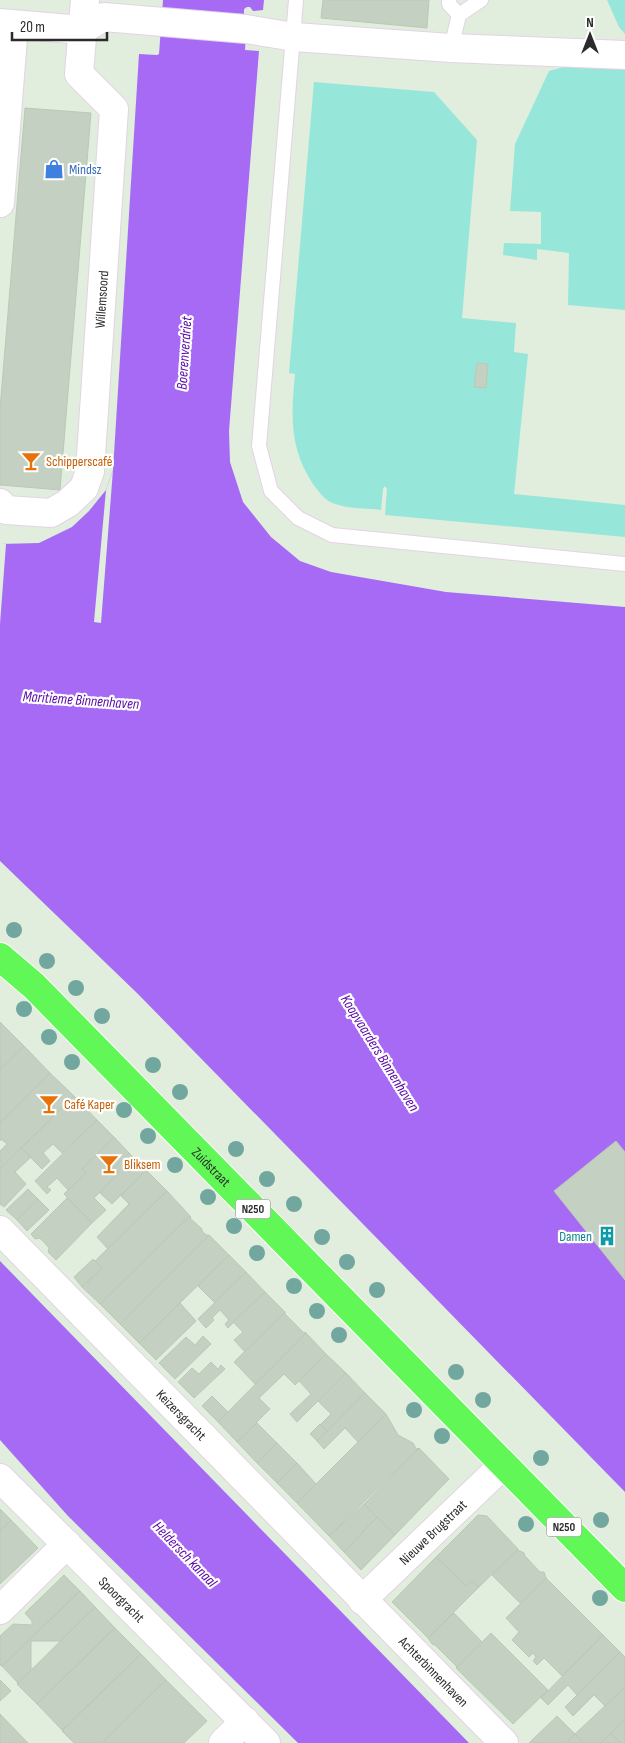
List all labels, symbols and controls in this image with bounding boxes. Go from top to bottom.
scale bar [12,10,108,42]
north arrow [565,10,615,60]
text: N [586,14,594,31]
text: 20 m [20,18,45,37]
shop icon: Mindsz [43,158,65,180]
place label: Mindsz [69,161,102,178]
street label: Willemsoord [91,270,112,329]
water label: Boerenverdriet [172,315,197,390]
bar icon: Schipperscafé [20,450,42,472]
place label: Schipperscafé [46,453,112,470]
water label: Maritieme Binnenhaven [22,687,140,714]
water label: Koopvaarders Binnenhaven [336,991,423,1115]
bar icon: Café Kaper [38,1093,60,1115]
place label: Café Kaper [64,1096,115,1113]
street label: Zuidstraat [188,1144,234,1190]
bar icon: Bliksem [98,1153,120,1175]
place label: Bliksem [124,1156,161,1173]
road number: N250 [236,1200,270,1218]
building icon: Damen [596,1225,618,1247]
place label: Damen [559,1228,592,1245]
street label: Keizersgracht [153,1386,210,1444]
street label: Nieuwe Brugstraat [396,1496,470,1569]
water label: Heldersch kanaal [148,1517,222,1592]
road number: N250 [546,1518,582,1536]
street label: Spoorgracht [95,1573,148,1626]
street label: Achterbinnenhaven [394,1632,472,1711]

